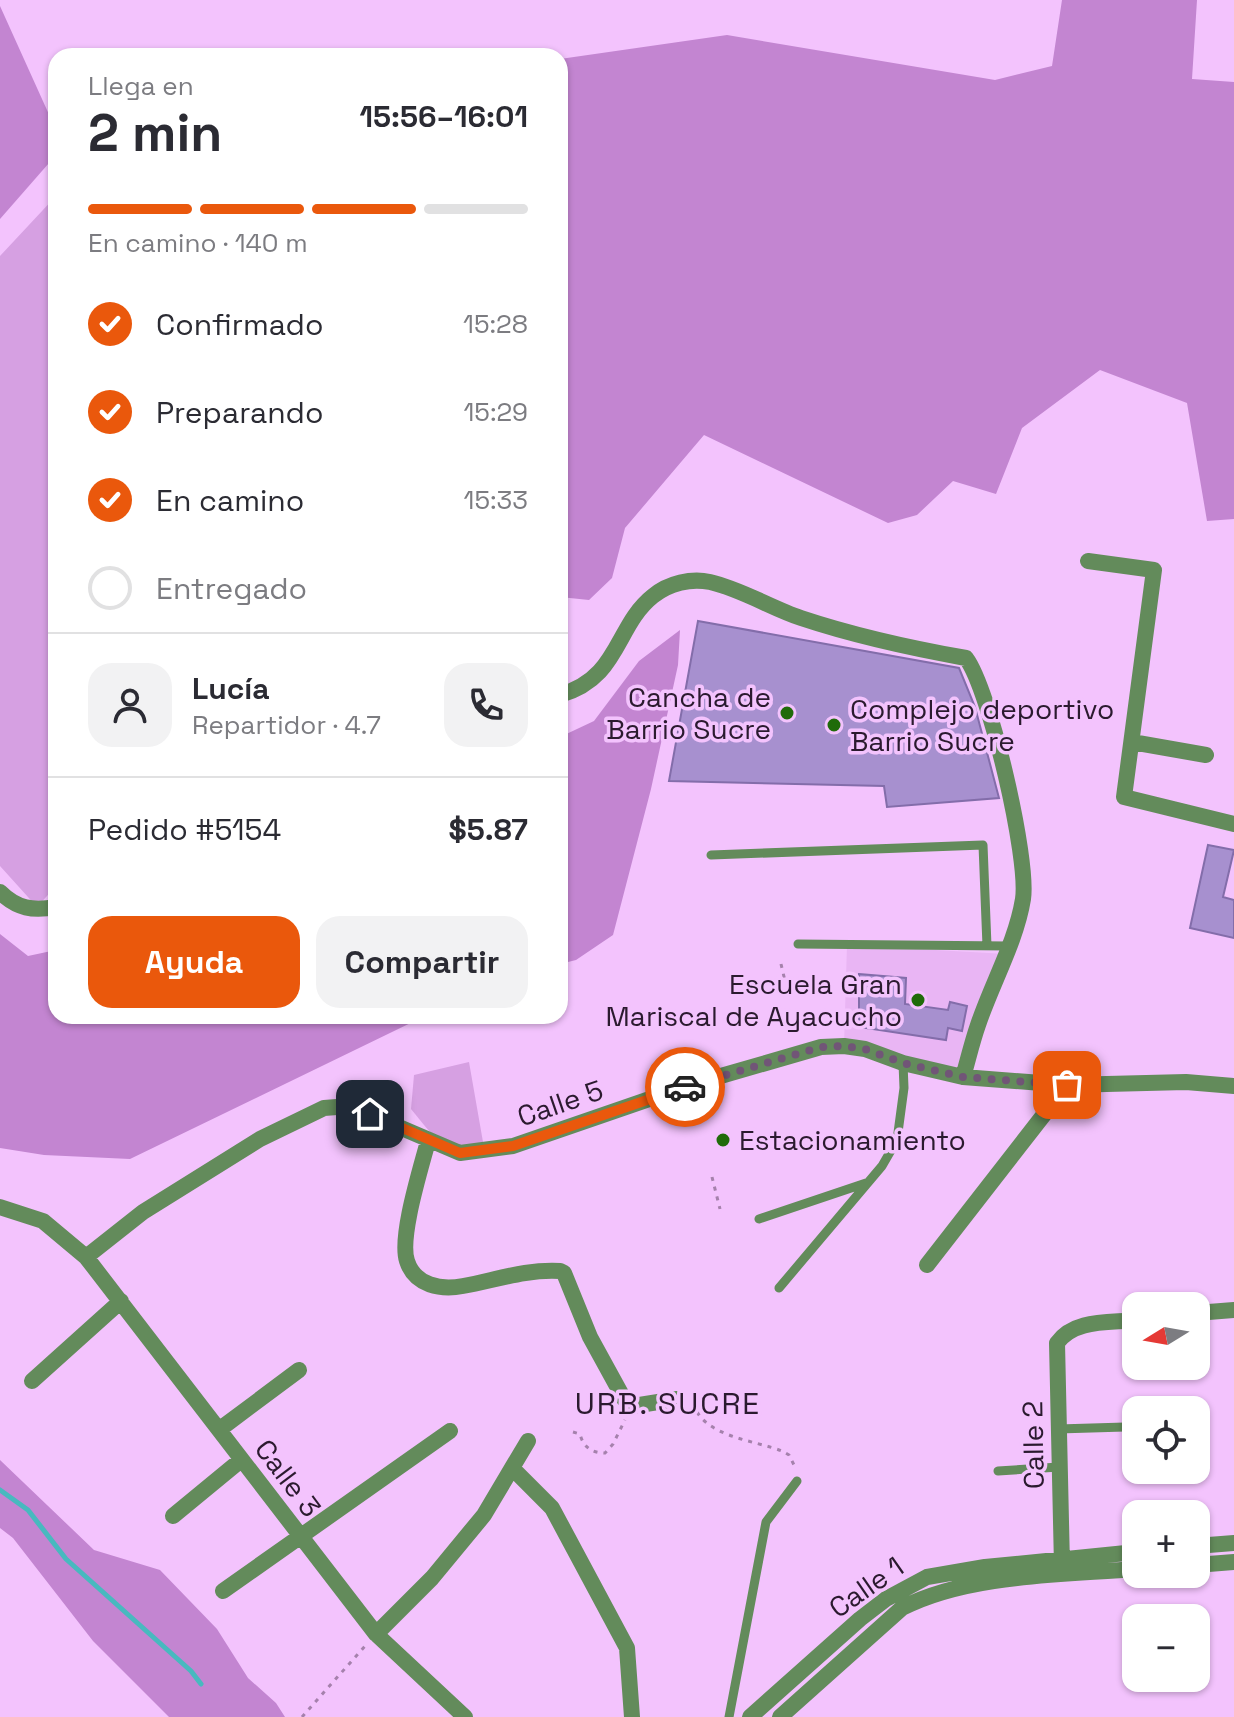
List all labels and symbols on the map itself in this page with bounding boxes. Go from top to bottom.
place label: Cancha de Barrio Sucre [606,679,771,747]
place label: Complejo deportivo Barrio Sucre [850,691,1114,759]
marker: Cancha de Barrio Sucre [778,704,796,722]
marker: Complejo deportivo Barrio Sucre [825,716,843,734]
place label: Escuela Gran Mariscal de Ayacucho [606,966,902,1034]
marker: Escuela Gran Mariscal de Ayacucho [909,991,927,1009]
courier [645,1047,725,1127]
pin [1033,1051,1101,1119]
street label: Calle 5 [512,1072,608,1134]
pin [336,1080,404,1148]
place label: Estacionamiento [739,1122,966,1158]
marker: Estacionamiento [714,1131,732,1149]
north arrow [1122,1292,1210,1380]
district label: URB. SUCRE [575,1384,761,1423]
street label: Calle 2 [1014,1400,1052,1490]
street label: Calle 3 [247,1432,329,1524]
street label: Calle 1 [822,1548,910,1626]

